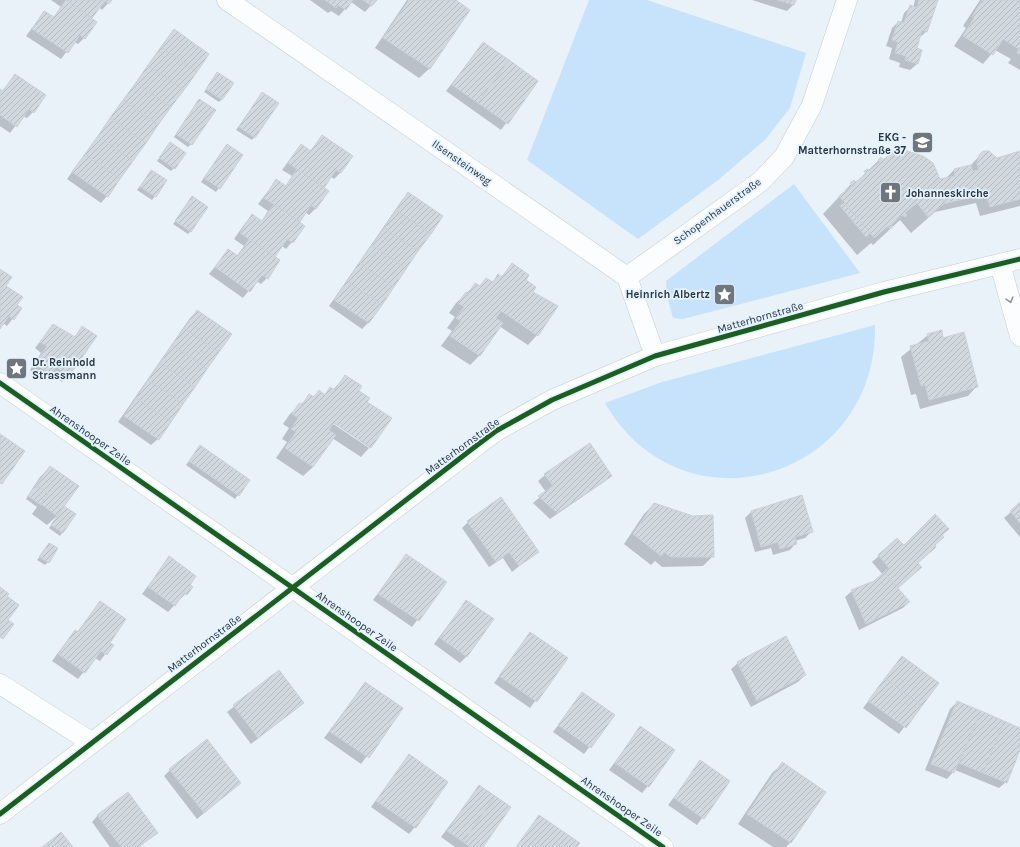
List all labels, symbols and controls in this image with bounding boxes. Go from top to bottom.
school or university icon: EKG - Matterhornstraße 37 [909,130,935,156]
place label: EKG - Matterhornstraße 37 [798,131,907,157]
street label: Ilsensteinweg [430,137,495,188]
street label: Schopenhauerstraße [671,175,764,248]
church icon: Johanneskirche [877,180,903,206]
place label: Johanneskirche [906,187,989,200]
place icon: Heinrich Albertz [712,281,738,307]
place label: Heinrich Albertz [626,288,710,301]
one-way arrow [1005,296,1014,303]
street label: Matterhornstraße [716,299,805,336]
place icon: Dr. Reinhold Strassmann [4,355,30,381]
place label: Dr. Reinhold Strassmann [32,356,96,382]
street label: Ahrenshooper Zeile [47,402,134,469]
street label: Matterhornstraße [423,415,502,478]
street label: Ahrenshooper Zeile [313,588,400,655]
street label: Matterhornstraße [165,611,244,675]
street label: Ahrenshooper Zeile [578,773,665,840]

